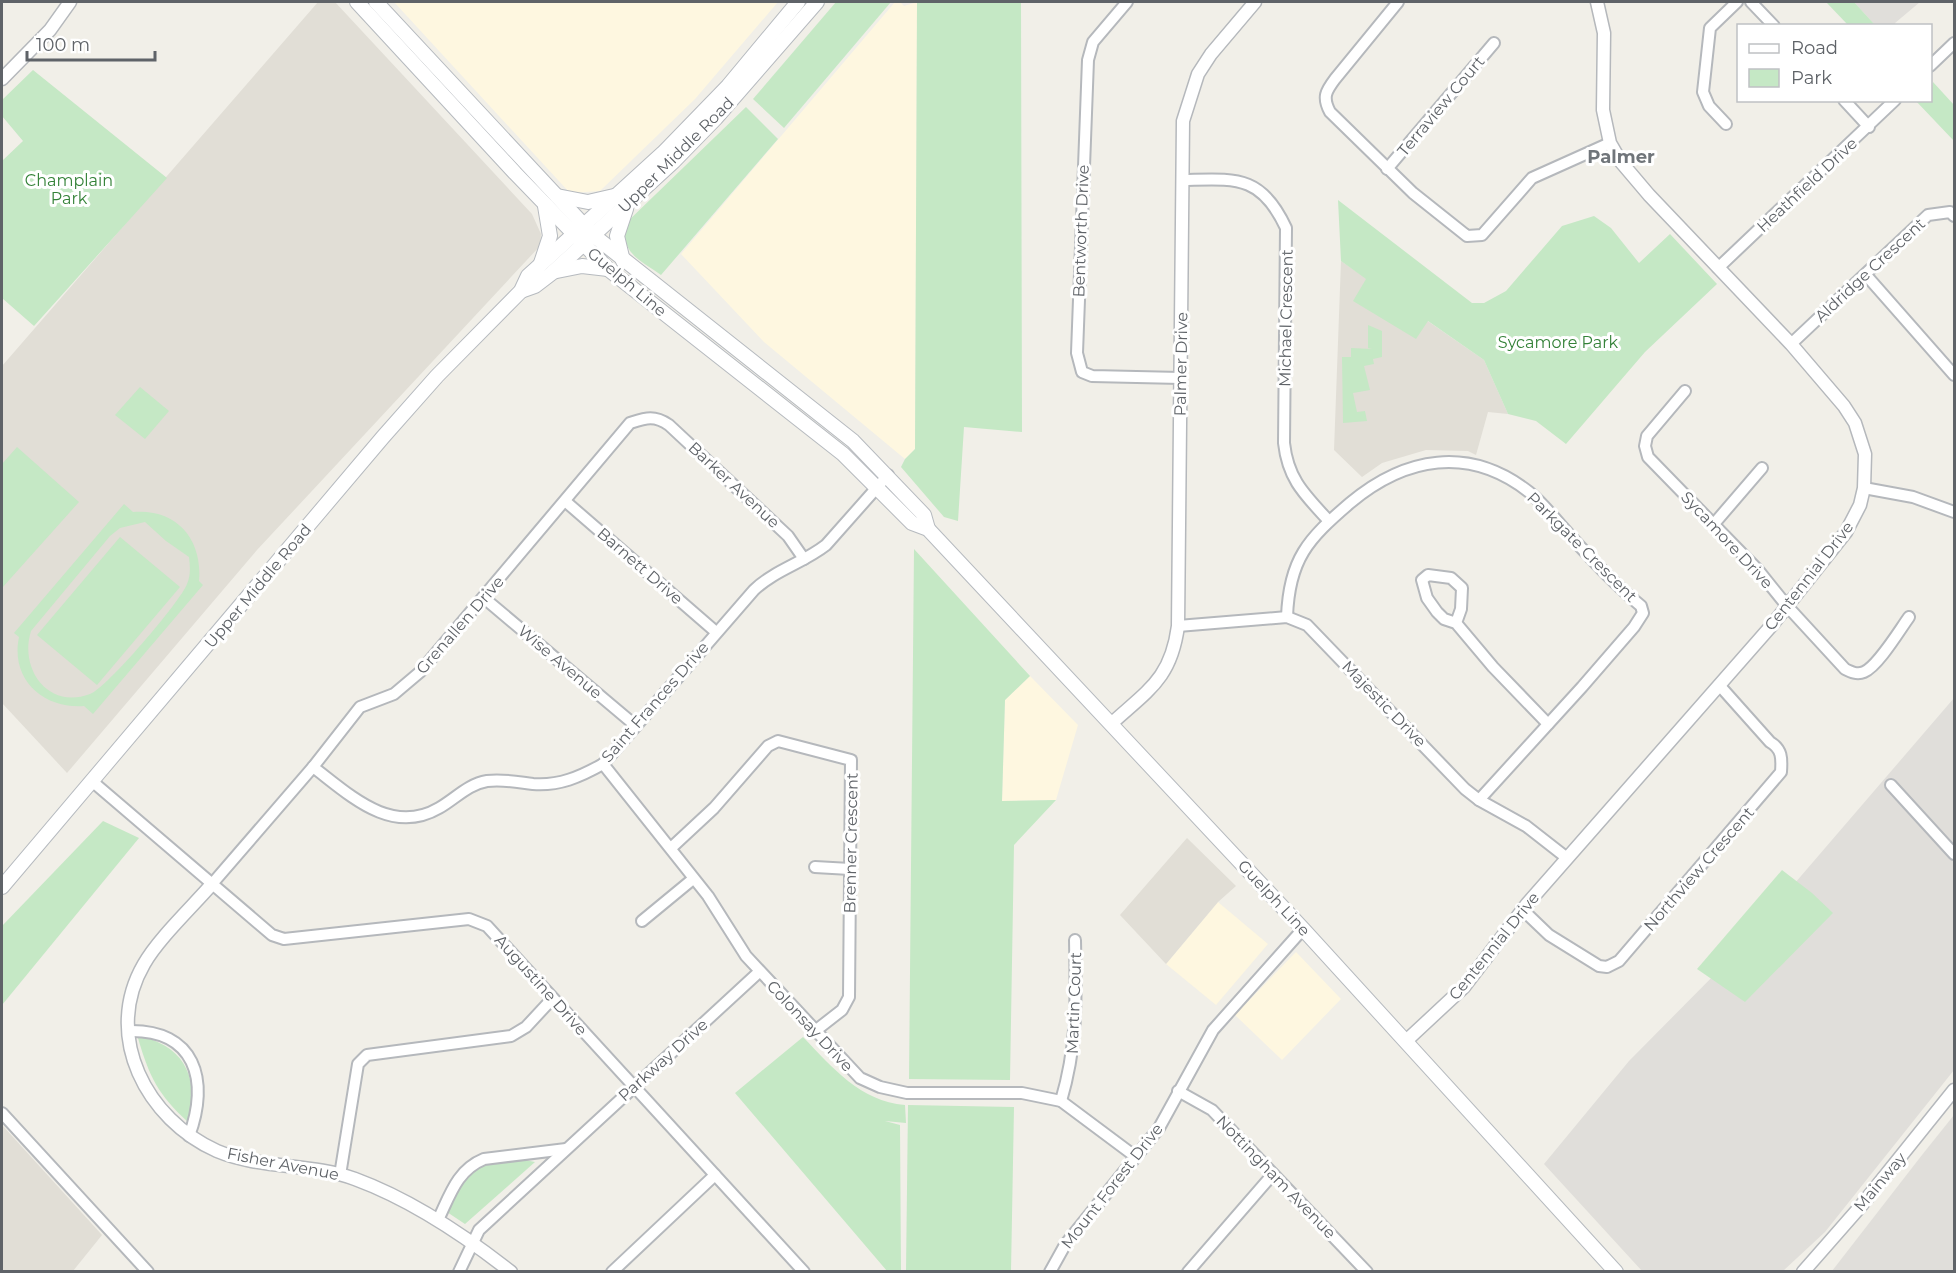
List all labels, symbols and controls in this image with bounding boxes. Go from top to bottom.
scale bar [27,24,154,62]
legend [1737,24,1932,102]
text: 100 m [36,34,90,56]
text: Road [1791,37,1838,59]
street label: Terraview Court [1394,52,1489,160]
text: Park [1791,67,1832,89]
street label: Upper Middle Road [614,93,738,217]
street label: Heathfield Drive [1753,134,1861,236]
district label: Palmer [1587,146,1655,168]
street label: Bentworth Drive [1069,164,1093,298]
park label: Champlain Park [25,171,113,208]
street label: Aldridge Crescent [1811,214,1929,326]
street label: Guelph Line [584,243,670,321]
street label: Michael Crescent [1275,248,1297,387]
street label: Palmer Drive [1171,312,1191,416]
park label: Sycamore Park [1498,333,1619,352]
street label: Barker Avenue [684,438,784,532]
street label: Parkgate Crescent [1523,488,1641,606]
street label: Sycamore Drive [1677,488,1777,592]
street label: Centennial Drive [1761,518,1857,634]
street label: Upper Middle Road [201,520,315,652]
street label: Barnett Drive [593,524,687,608]
street label: Grenallen Drive [412,572,508,678]
street label: Wise Avenue [514,621,606,703]
street label: Saint Frances Drive [597,638,713,766]
street label: Majestic Drive [1338,657,1430,751]
street label: Brenner Crescent [840,772,862,914]
street label: Northview Crescent [1640,803,1758,935]
street label: Guelph Line [1234,856,1314,940]
street label: Centennial Drive [1445,888,1543,1004]
street label: Augustine Drive [491,931,591,1039]
street label: Martin Court [1063,951,1085,1054]
street label: Colonsay Drive [763,976,857,1076]
street label: Parkway Drive [614,1015,712,1105]
street label: Nottingham Avenue [1212,1112,1340,1242]
street label: Mount Forest Drive [1057,1120,1167,1252]
street label: Fisher Avenue [225,1144,341,1184]
street label: Mainway [1850,1148,1910,1215]

